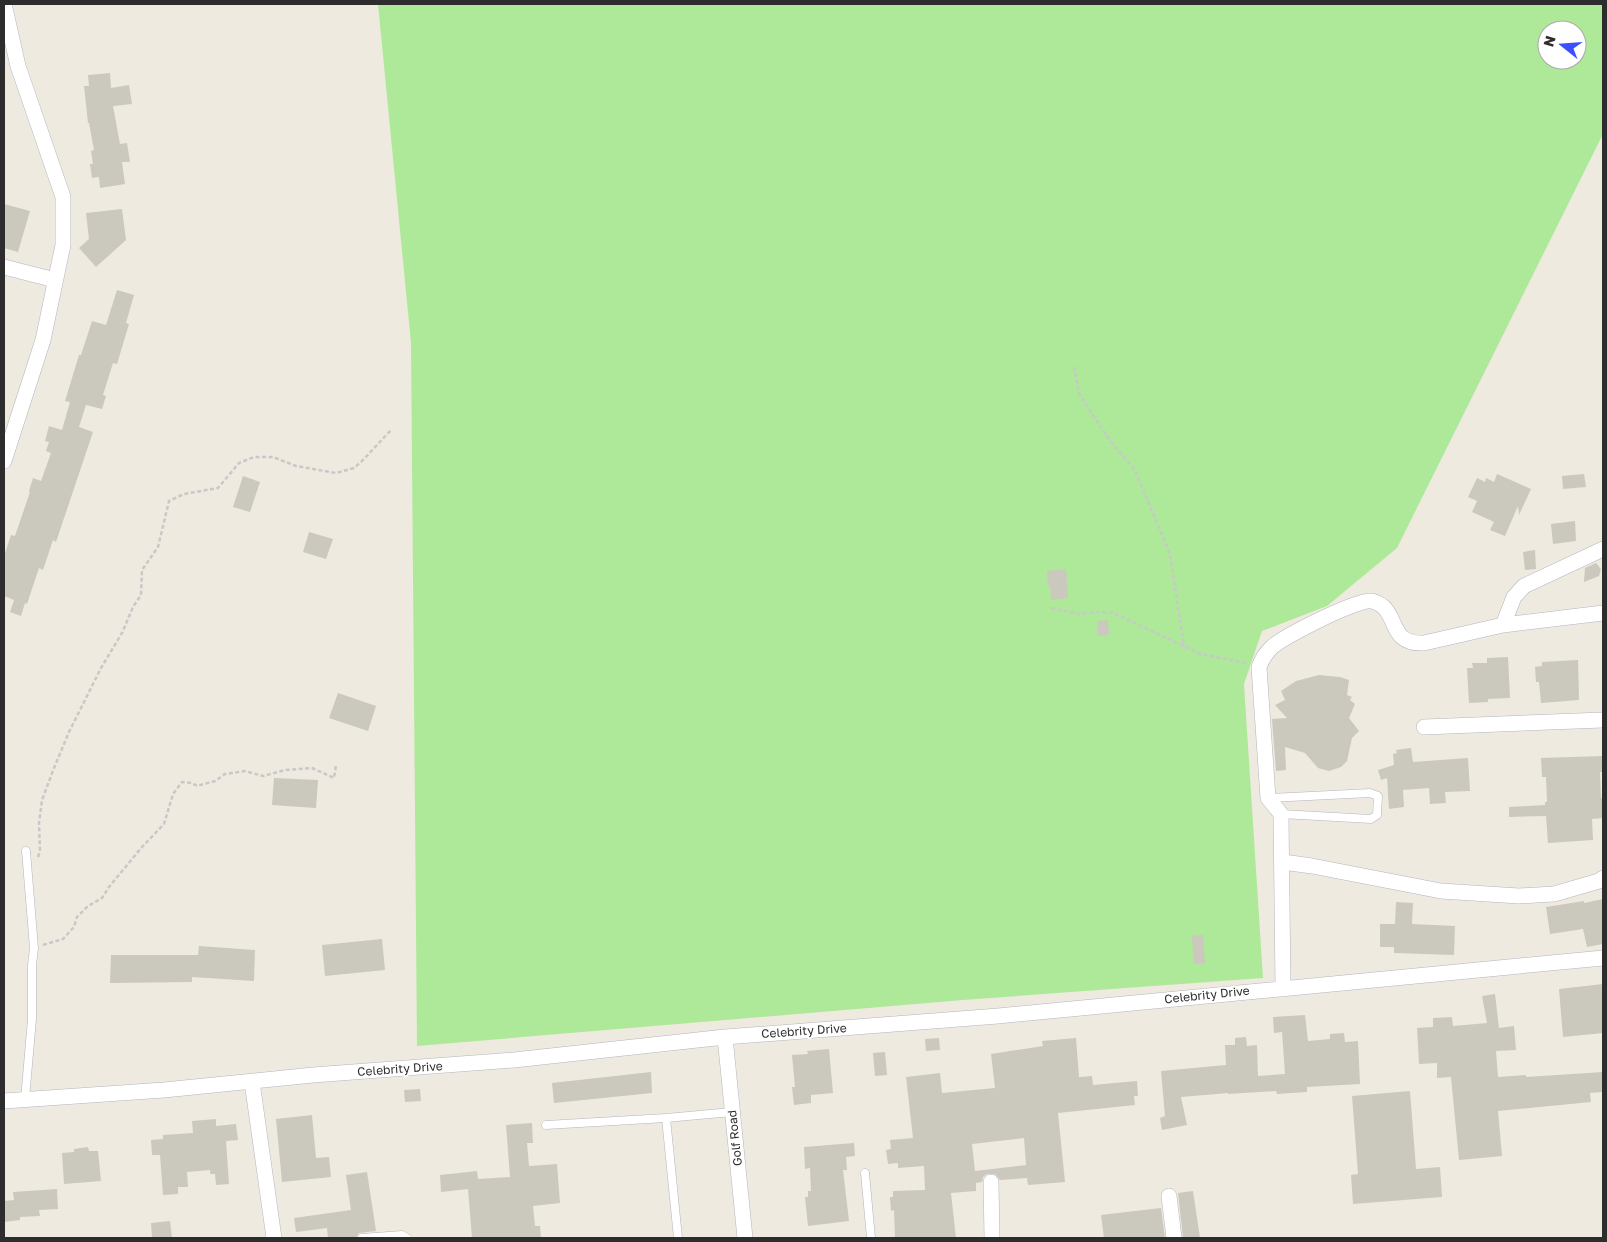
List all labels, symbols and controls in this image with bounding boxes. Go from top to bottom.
north arrow [1537,20,1587,70]
text: N [1539,33,1559,49]
street label: Celebrity Drive [1164,983,1250,1006]
street label: Celebrity Drive [761,1020,847,1041]
street label: Celebrity Drive [357,1058,443,1079]
street label: Golf Road [724,1109,745,1167]

